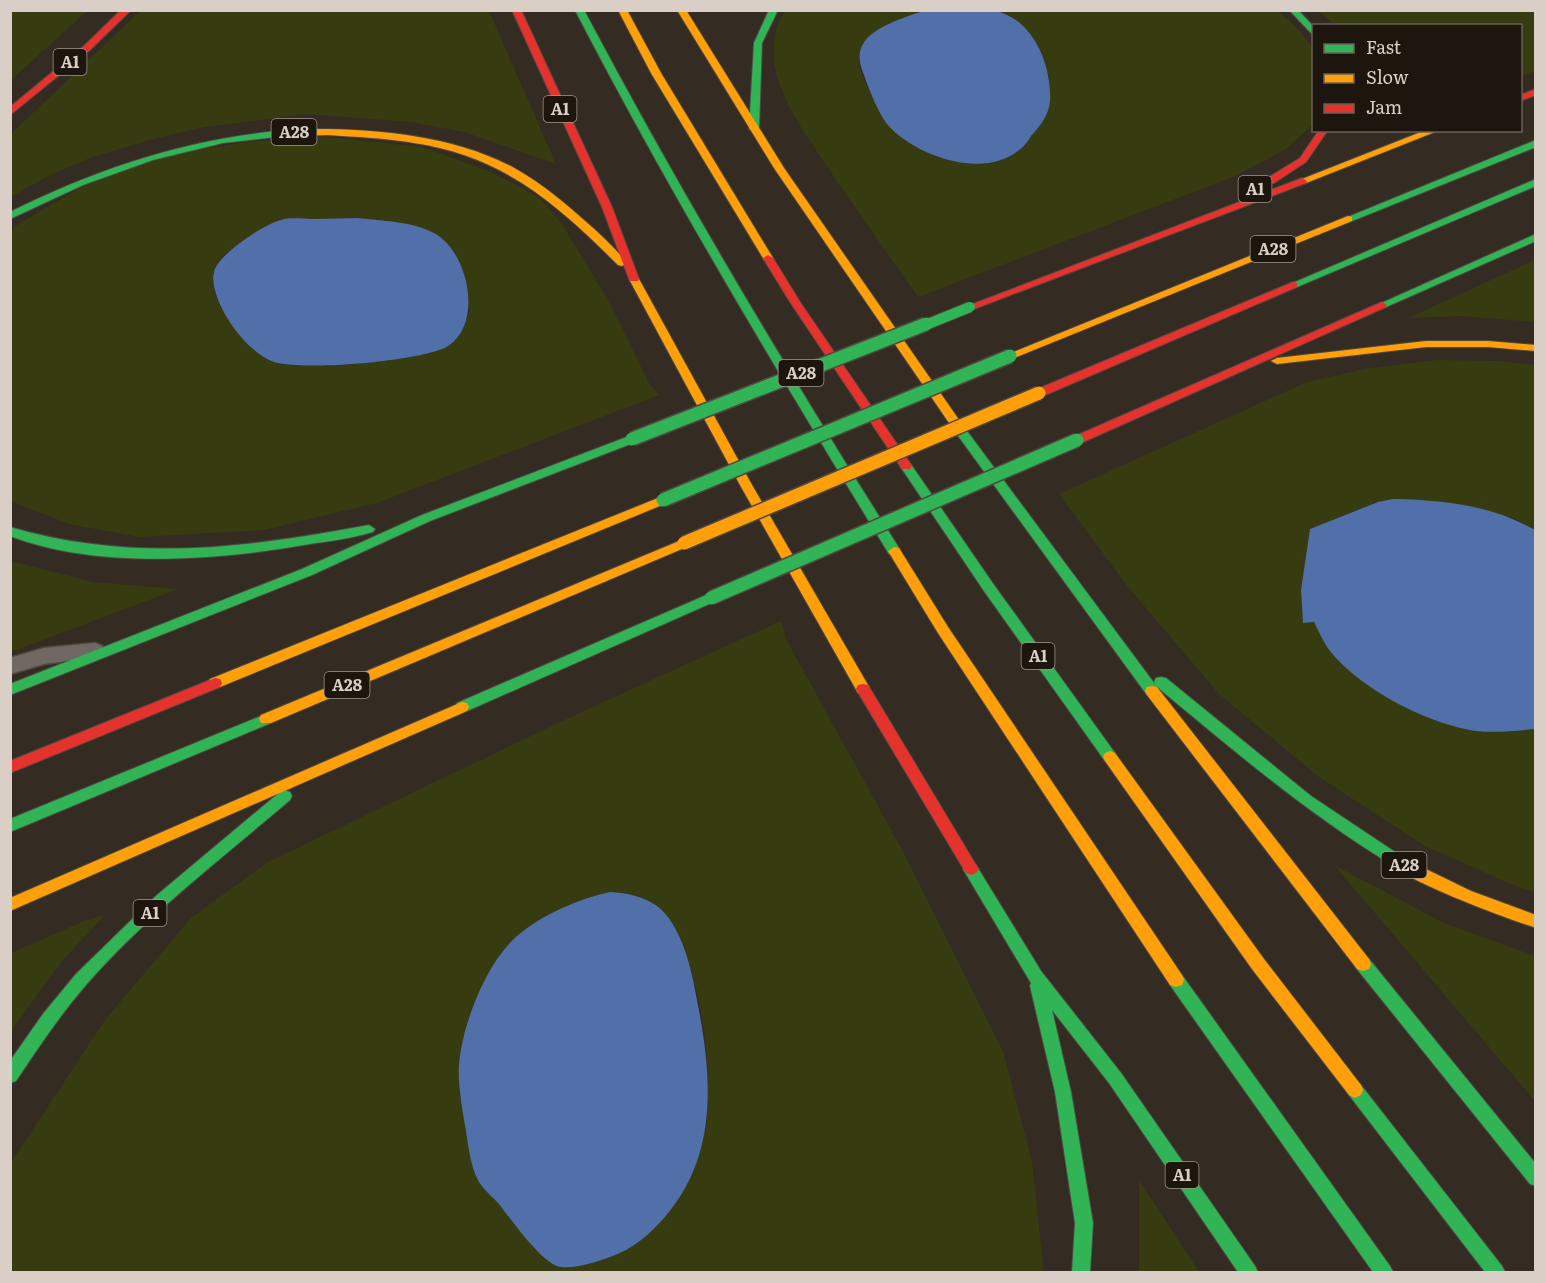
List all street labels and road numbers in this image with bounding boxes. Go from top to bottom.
road number: A1 [54,49,86,75]
road number: A1 [544,96,576,122]
road number: A28 [272,119,316,145]
road number: A1 [1238,176,1272,202]
road number: A28 [1250,236,1296,262]
road number: A28 [778,360,824,386]
road number: A1 [1022,643,1054,669]
road number: A28 [324,672,370,698]
road number: A28 [1382,852,1426,878]
road number: A1 [134,900,166,926]
road number: A1 [1166,1162,1198,1188]

